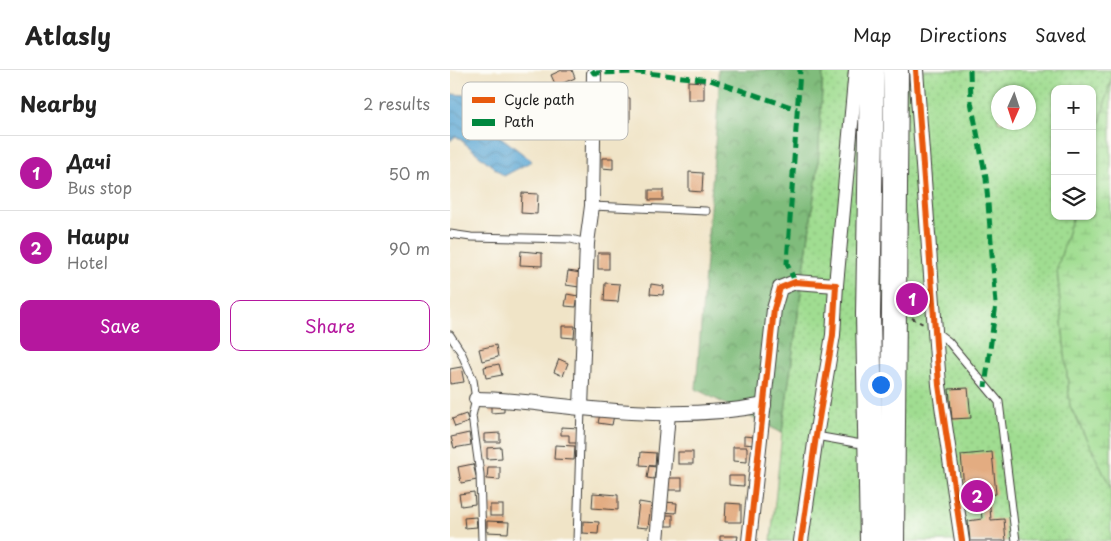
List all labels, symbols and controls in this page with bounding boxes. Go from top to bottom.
text: Atlasly [25,17,111,53]
text: Map [853,21,891,48]
text: Directions [919,21,1007,48]
text: Saved [1035,21,1086,48]
legend [462,82,628,140]
north arrow [991,85,1036,130]
map controls [1051,85,1096,220]
button: + [1051,85,1096,130]
text: Nearby [20,87,97,119]
text: Cycle path [504,89,575,110]
text: 2 results [363,91,430,115]
text: Path [504,111,534,132]
button: − [1051,130,1096,175]
text: Дачі [67,147,111,175]
text: 1 [32,161,40,185]
text: 50 m [389,161,430,185]
text: Bus stop [67,175,132,199]
button: layers [1051,175,1096,220]
text: Наири [67,222,130,250]
text: 2 [30,236,42,260]
text: 90 m [389,236,430,260]
text: Hotel [67,250,108,274]
pin: 1 [896,280,928,318]
button: Save [20,300,220,351]
button: Share [230,300,430,351]
your location [868,372,894,398]
pin: 2 [961,477,993,515]

